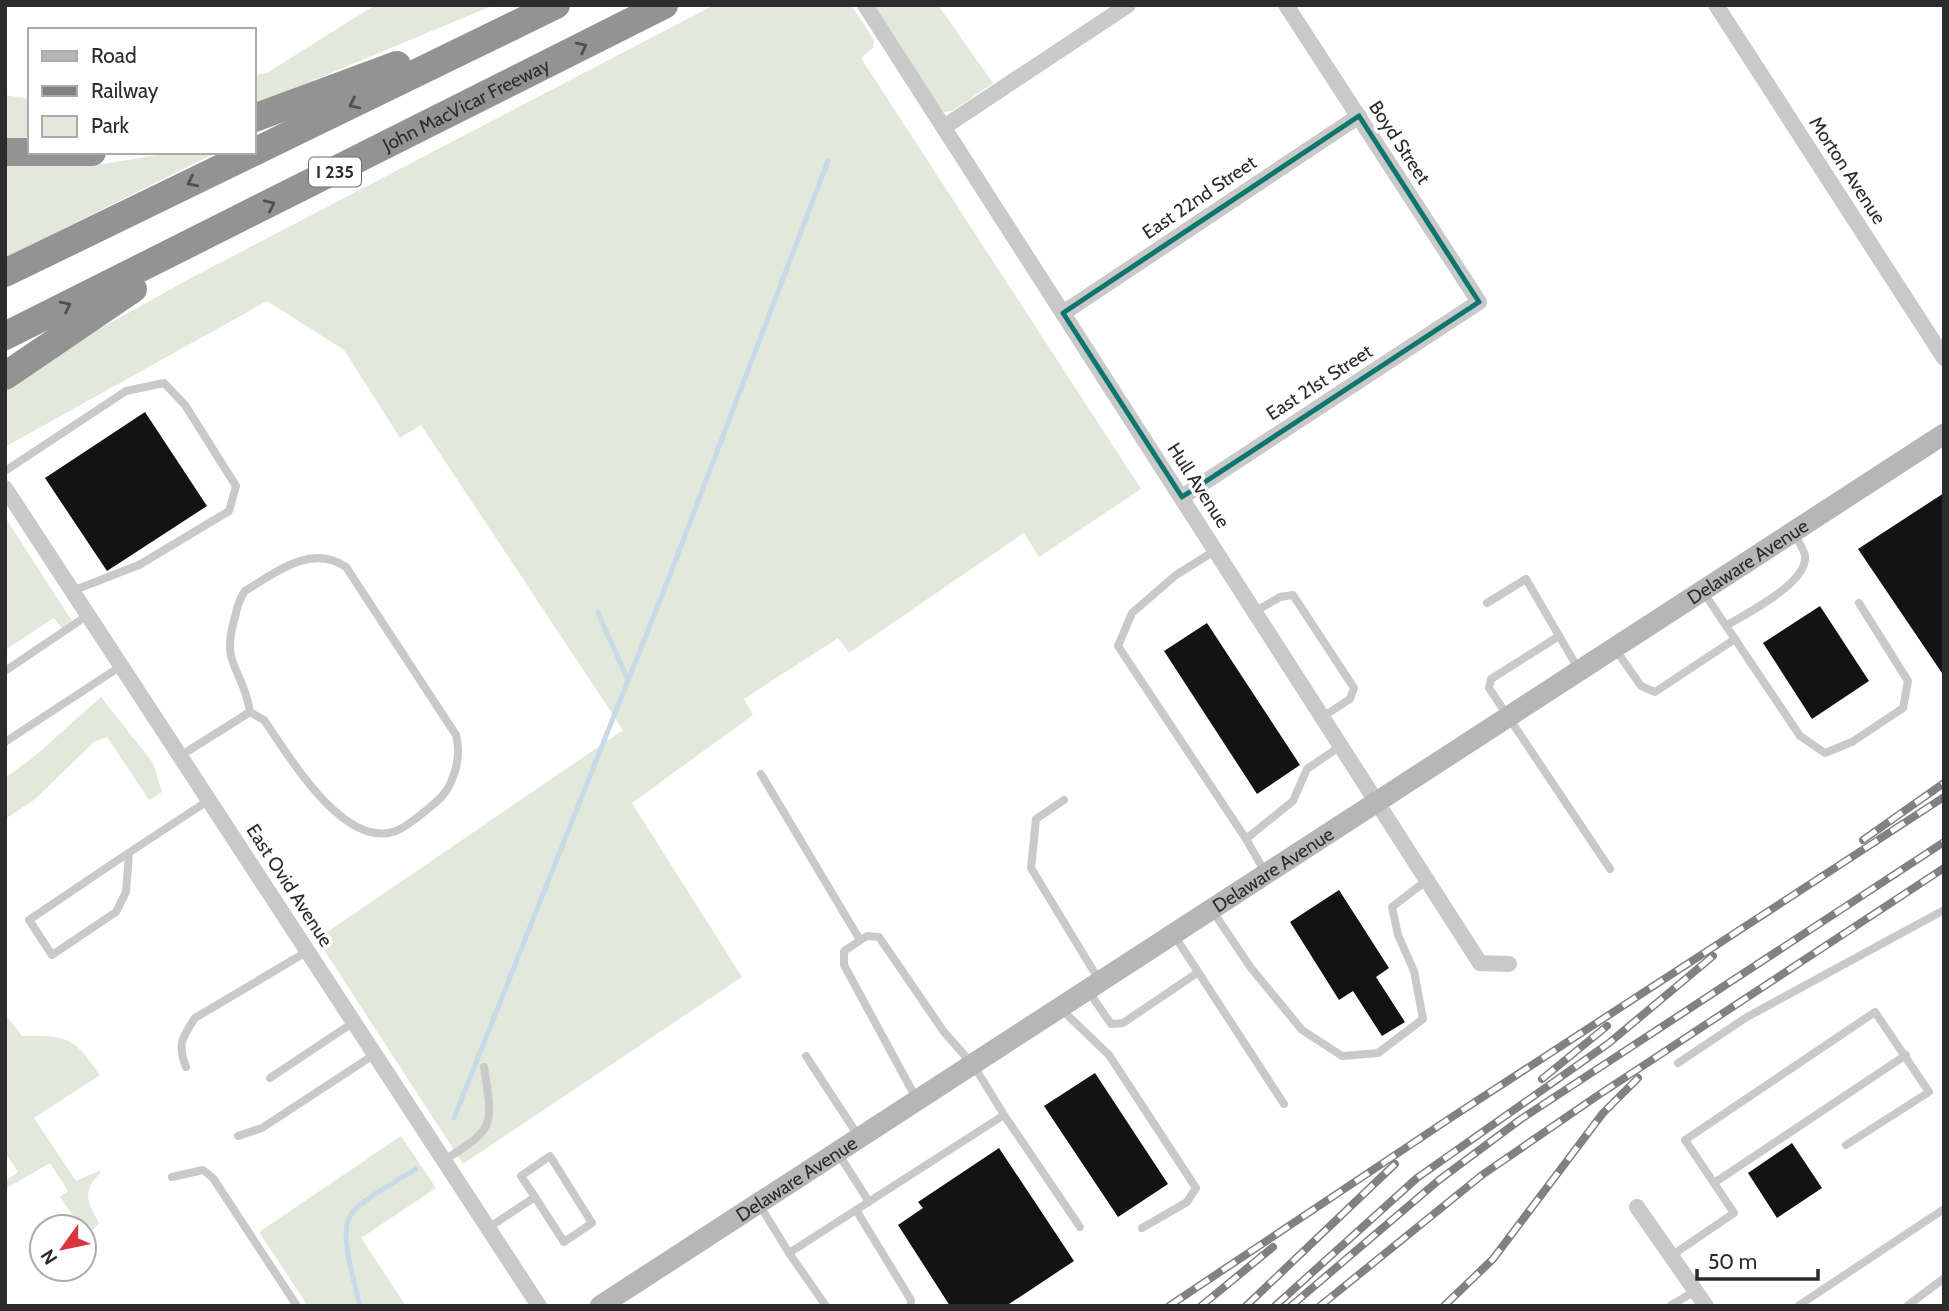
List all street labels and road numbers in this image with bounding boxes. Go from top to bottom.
street label: John MacVicar Freeway [378,53,554,157]
street label: Boyd Street [1364,96,1435,189]
street label: Morton Avenue [1804,112,1891,229]
street label: East 22nd Street [1138,151,1261,244]
road number: I 235 [309,158,361,187]
street label: East 21st Street [1262,339,1377,425]
street label: Hull Avenue [1163,438,1235,532]
street label: Delaware Avenue [1683,514,1813,610]
street label: East Ovid Avenue [241,820,338,951]
street label: Delaware Avenue [1208,822,1338,918]
street label: Delaware Avenue [732,1131,862,1227]

